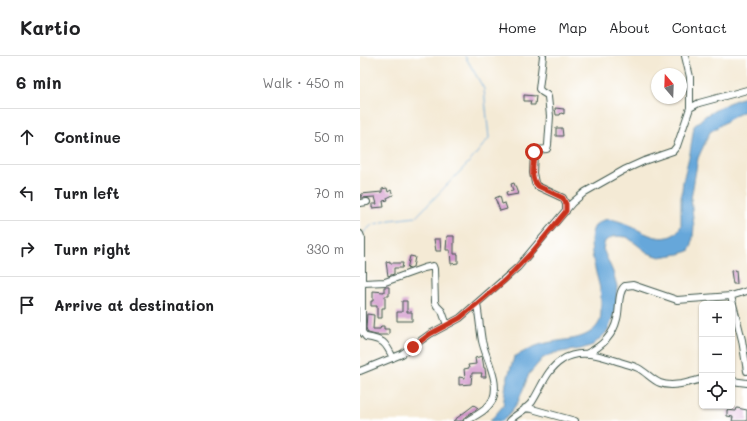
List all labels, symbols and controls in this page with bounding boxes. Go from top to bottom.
text: Kartio [20,15,80,40]
text: Home [498,18,536,37]
text: Map [558,18,587,37]
text: About [609,18,650,37]
text: Contact [672,18,727,37]
north arrow [651,68,687,104]
text: 6 min [16,71,61,93]
text: Walk · 450 m [263,74,344,91]
icon: ahead [16,126,38,148]
text: Continue [54,127,121,147]
text: 50 m [314,128,344,145]
route start [525,143,543,161]
icon: left [16,182,38,204]
text: Turn left [54,183,119,203]
text: 70 m [314,184,344,201]
icon: right [16,238,38,260]
text: Turn right [54,239,131,259]
text: 330 m [306,240,344,257]
icon: arrive [16,294,38,316]
text: Arrive at destination [54,295,214,315]
map controls [699,301,735,409]
button: + [699,301,735,337]
button: − [699,337,735,373]
route end [404,338,422,356]
button: locate [699,373,735,409]

